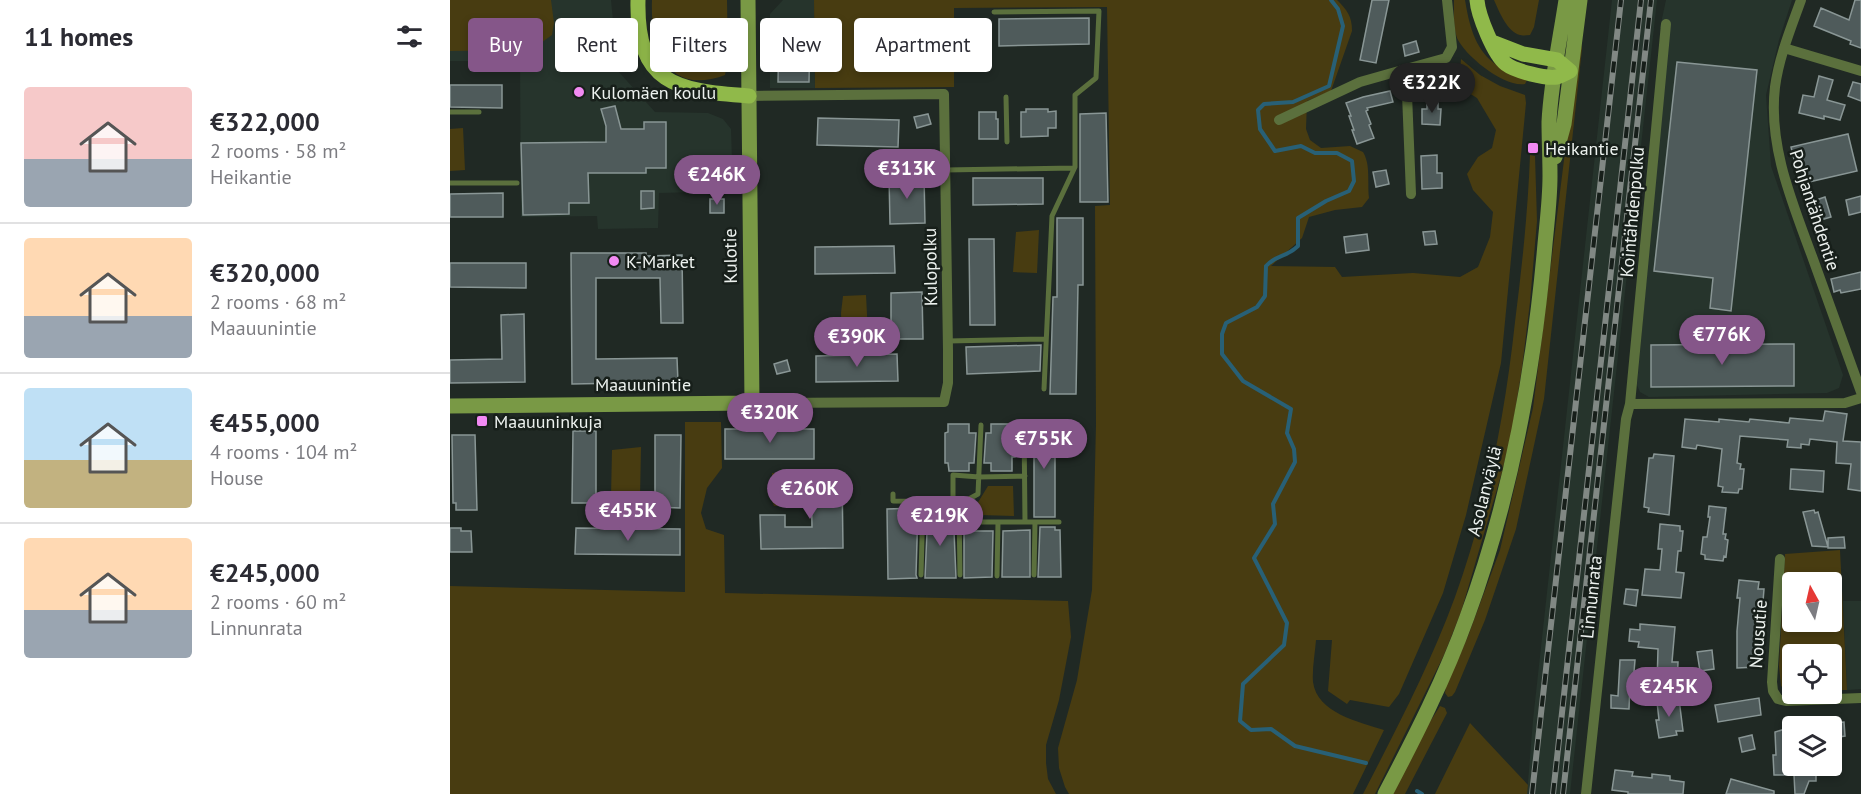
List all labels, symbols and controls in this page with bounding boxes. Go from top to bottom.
chip: Buy [468,18,543,72]
chip: Rent [555,18,638,72]
chip: Filters [650,18,748,72]
chip: New [760,18,842,72]
chip: Apartment [854,18,992,72]
text: 11 homes [24,20,133,53]
icon: filters [393,20,426,53]
pin: €322K [1390,63,1474,114]
text: €322K [1403,69,1461,95]
place label: Kulomäen koulu [591,81,716,104]
marker: Kulomäen koulu [572,85,586,99]
text: €322,000 [210,105,320,138]
icon: home [72,111,144,183]
place label: Heikantie [1545,137,1619,160]
text: 2 rooms · 58 m² [210,138,346,164]
marker: Heikantie [1526,141,1540,155]
street label: Kointähdenpolku [1615,146,1649,278]
street label: Pohjantähdentie [1785,146,1845,274]
pin: €313K [865,149,949,200]
pin: €246K [675,155,759,206]
text: €313K [878,155,936,181]
text: €246K [688,161,746,187]
text: Heikantie [210,164,292,190]
street label: Kulotie [718,228,742,284]
street label: Kulopolku [918,228,942,306]
place label: K-Market [626,250,695,273]
marker: K-Market [607,254,621,268]
text: €320,000 [210,256,320,289]
icon: home [72,262,144,334]
text: 2 rooms · 68 m² [210,289,346,315]
text: Maauunintie [210,315,317,341]
pin: €776K [1680,315,1764,366]
pin: €390K [815,317,899,368]
text: €776K [1693,321,1751,347]
text: €390K [828,323,886,349]
street label: Maauunintie [595,373,691,396]
pin: €320K [728,393,812,444]
text: €320K [741,399,799,425]
text: €455,000 [210,406,320,439]
place label: Maauuninkuja [494,410,602,433]
icon: home [72,412,144,484]
marker: Maauuninkuja [475,414,489,428]
pin: €755K [1002,419,1086,470]
text: €755K [1015,425,1073,451]
text: 4 rooms · 104 m² [210,439,357,465]
street label: Asolanväylä [1462,444,1506,538]
text: House [210,465,264,491]
pin: €260K [768,469,852,520]
text: €260K [781,475,839,501]
pin: €455K [586,491,670,542]
pin: €219K [898,496,982,547]
text: €455K [599,497,657,523]
text: €219K [911,502,969,528]
street label: Linnunrata [1575,554,1607,640]
text: €245,000 [210,556,320,589]
icon: home [72,562,144,634]
north arrow [1782,572,1842,632]
map controls [1782,572,1842,776]
text: 2 rooms · 60 m² [210,589,346,615]
street label: Nousutie [1744,599,1772,669]
text: Linnunrata [210,615,303,641]
button: locate [1782,644,1842,704]
pin: €245K [1627,667,1711,718]
text: €245K [1640,673,1698,699]
button: layers [1782,716,1842,776]

